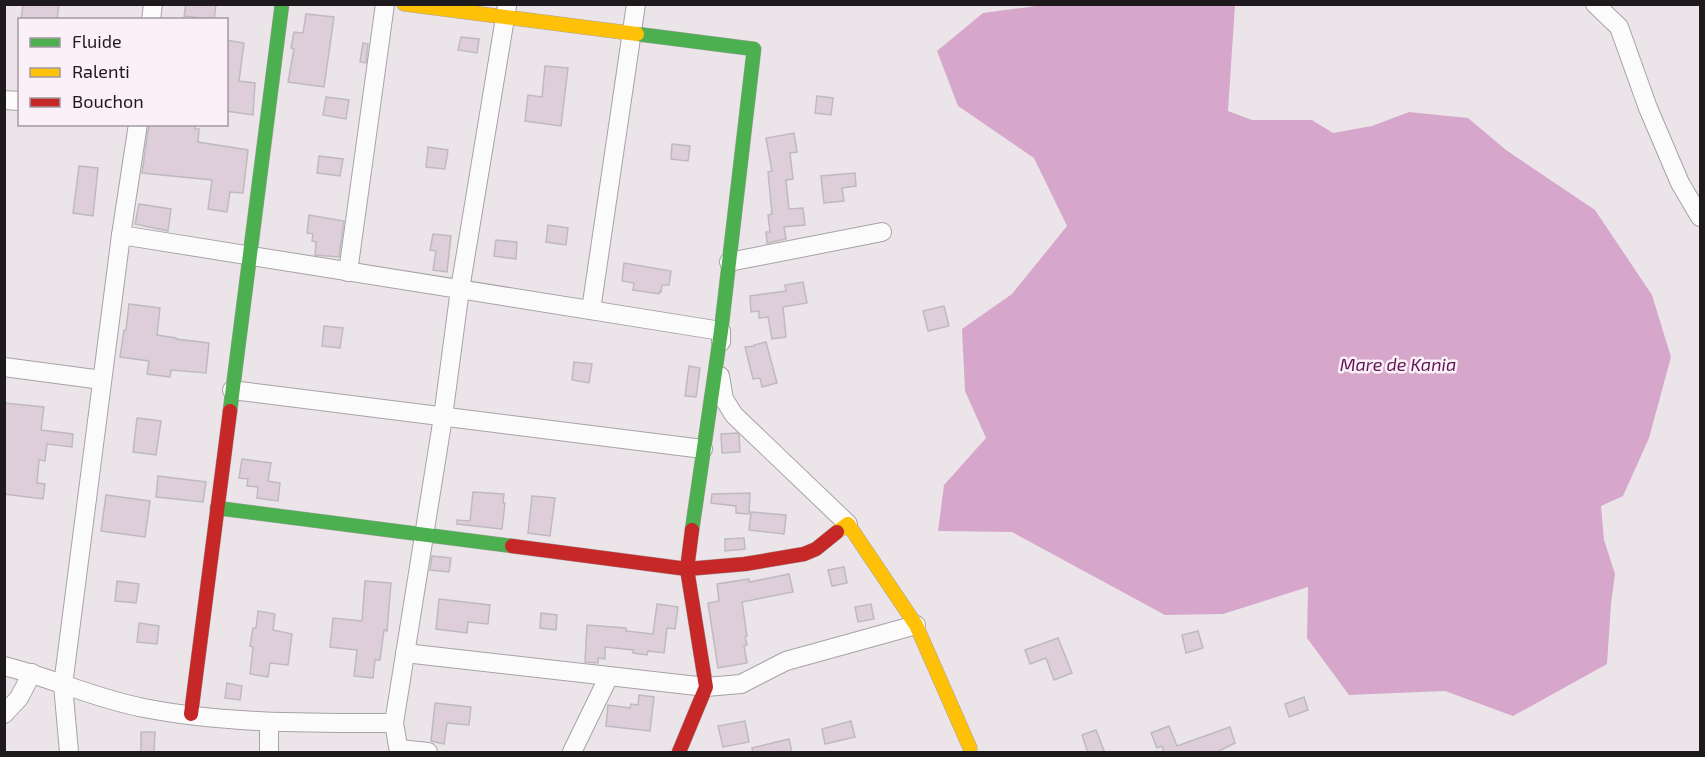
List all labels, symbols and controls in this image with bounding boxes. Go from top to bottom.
legend [18,18,228,126]
text: Fluide [72,30,122,52]
text: Ralenti [72,60,130,82]
text: Bouchon [72,90,144,112]
water label: Mare de Kania [1340,353,1456,375]

